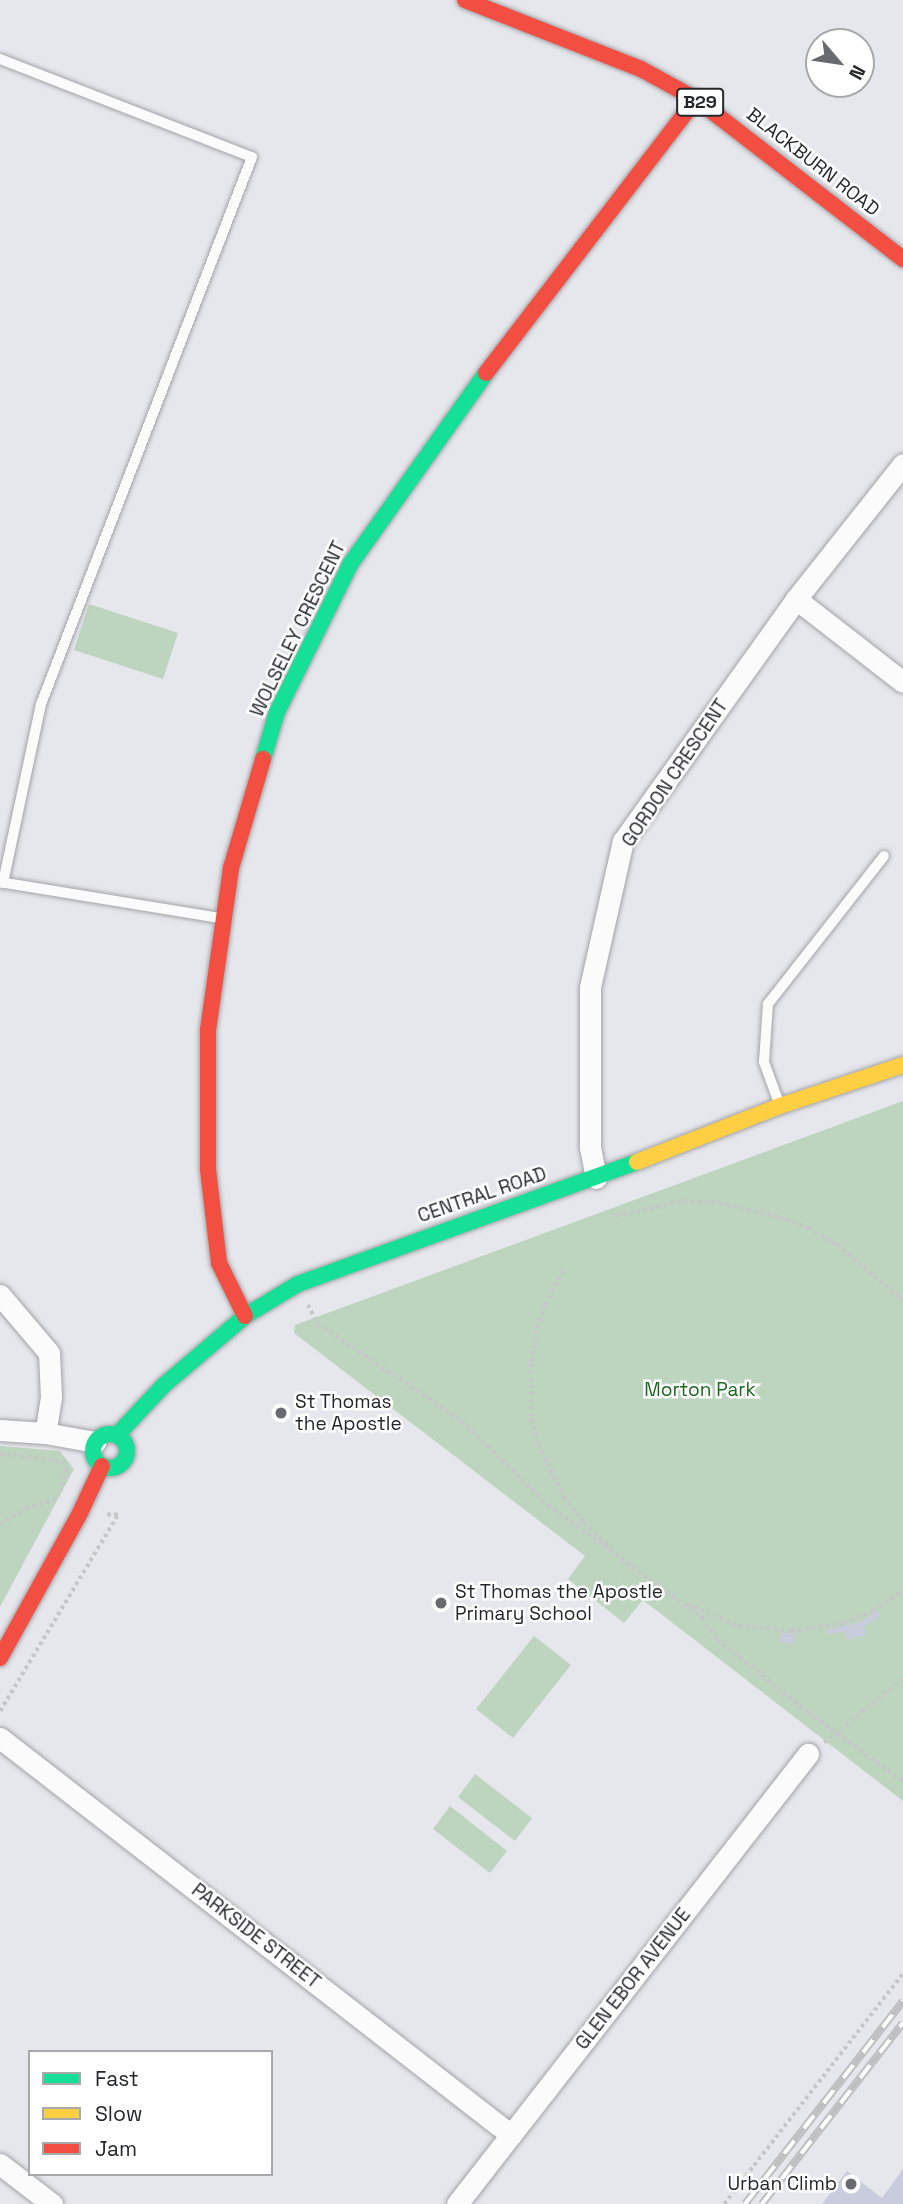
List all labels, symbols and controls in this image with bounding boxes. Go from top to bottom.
north arrow [805,28,875,98]
text: N [843,61,871,84]
road number: B29 [676,88,724,116]
street label: BLACKBURN ROAD [742,103,884,221]
street label: WOLSELEY CRESCENT [246,537,350,721]
street label: GORDON CRESCENT [617,695,733,851]
street label: CENTRAL ROAD [414,1162,550,1228]
park label: Morton Park [644,1379,756,1401]
place label: St Thomas the Apostle [295,1391,402,1435]
marker: St Thomas the Apostle [273,1405,289,1421]
place label: St Thomas the Apostle Primary School [455,1581,664,1625]
marker: St Thomas the Apostle Primary School [433,1595,449,1611]
street label: PARKSIDE STREET [187,1879,325,1993]
street label: GLEN EBOR AVENUE [571,1904,695,2054]
legend [28,2050,273,2176]
text: Fast [95,2065,139,2092]
text: Slow [95,2100,143,2127]
text: Jam [95,2135,137,2162]
place label: Urban Climb [727,2173,837,2195]
marker: Urban Climb [843,2176,859,2192]

